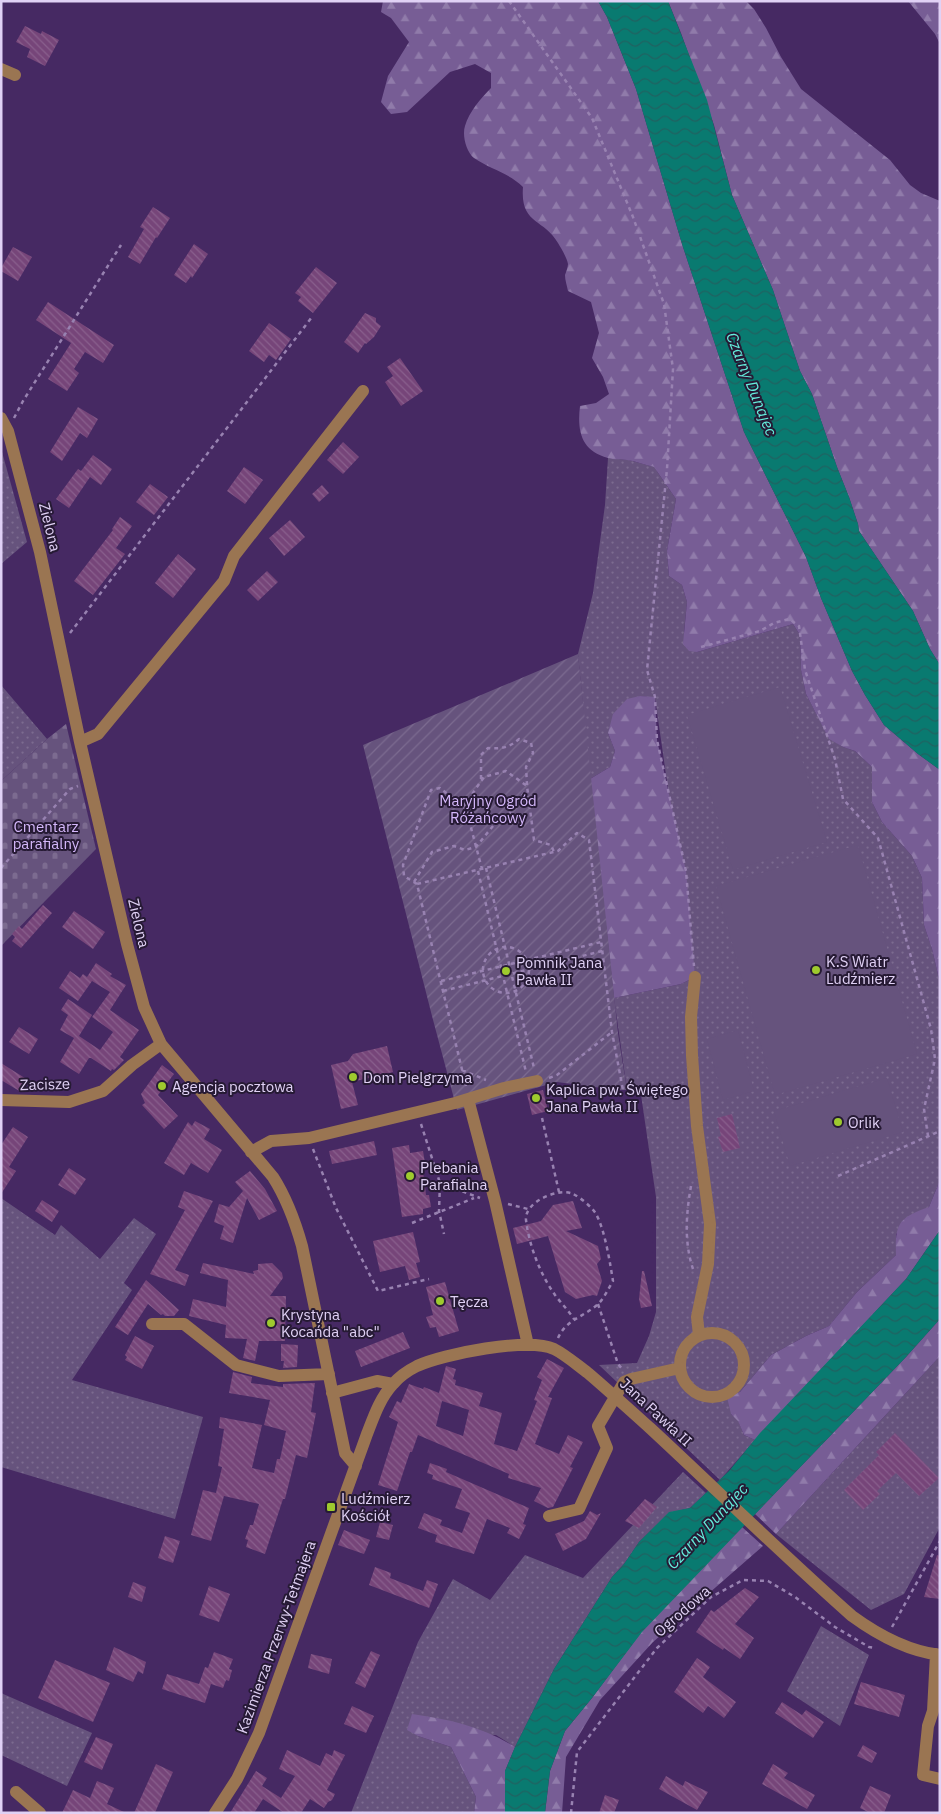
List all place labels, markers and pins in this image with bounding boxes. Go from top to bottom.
place label: K.S Wiatr Ludźmierz [826,952,895,988]
place label: Pomnik Jana Pawła II [516,953,602,989]
marker: K.S Wiatr Ludźmierz [810,964,822,976]
marker: Pomnik Jana Pawła II [500,965,512,977]
place label: Dom Pielgrzyma [363,1068,472,1087]
marker: Dom Pielgrzyma [347,1071,359,1083]
place label: Agencja pocztowa [172,1077,294,1096]
marker: Agencja pocztowa [156,1080,168,1092]
place label: Kaplica pw. Świętego Jana Pawła II [546,1080,688,1116]
marker: Kaplica pw. Świętego Jana Pawła II [530,1092,542,1104]
place label: Orlik [848,1113,880,1132]
marker: Orlik [832,1116,844,1128]
place label: Plebania Parafialna [420,1158,488,1194]
marker: Plebania Parafialna [404,1170,416,1182]
place label: Tęcza [450,1292,488,1311]
marker: Tęcza [434,1295,446,1307]
place label: Krystyna Kocańda "abc" [281,1305,380,1341]
marker: Krystyna Kocańda "abc" [265,1317,277,1329]
place label: Ludźmierz Kościół [341,1489,410,1525]
marker: Ludźmierz Kościół [325,1501,337,1513]

